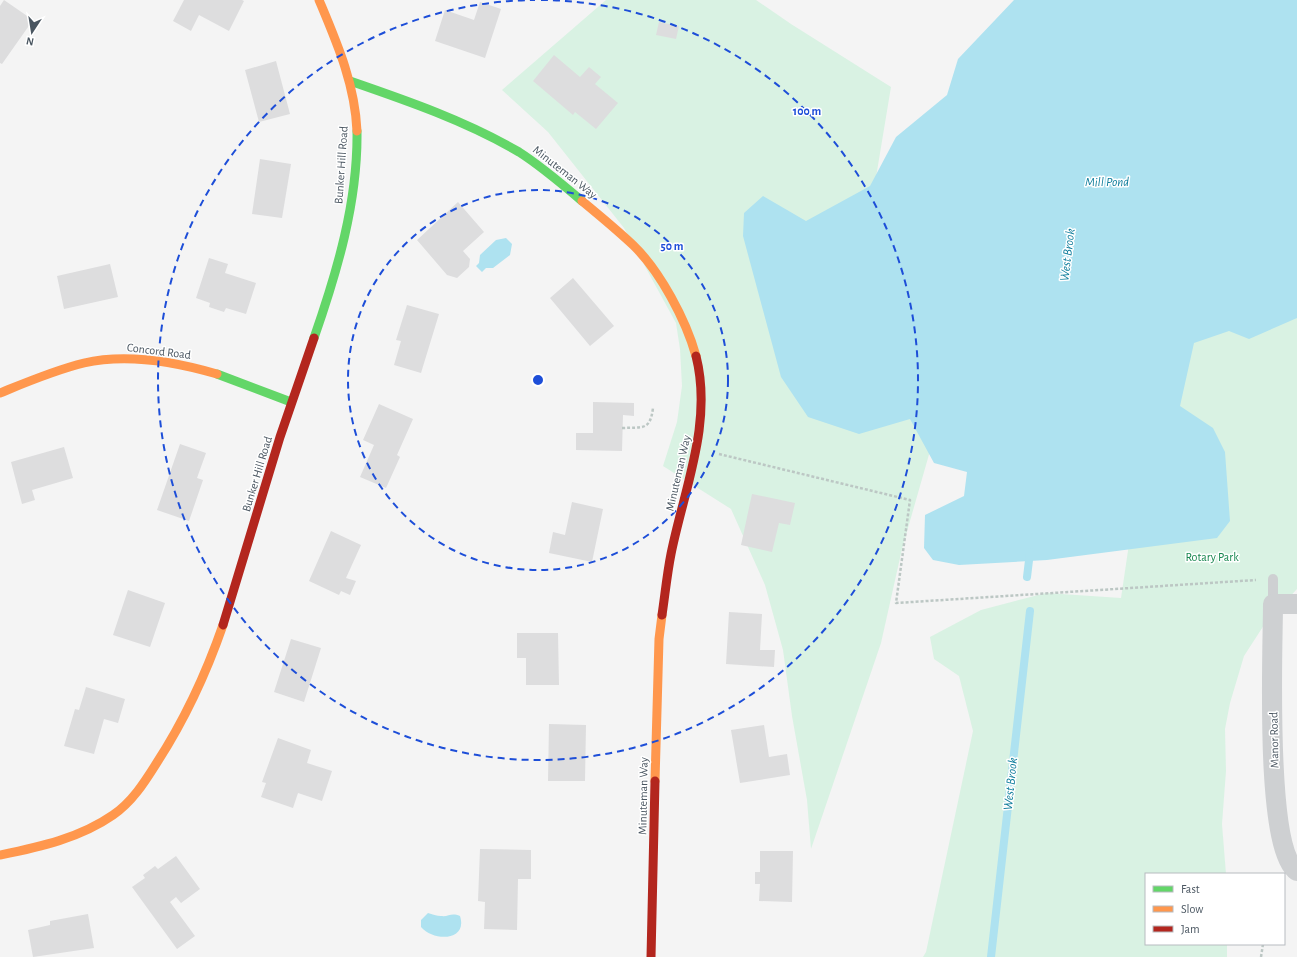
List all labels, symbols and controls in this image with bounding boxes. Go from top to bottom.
north arrow [12,12,52,52]
text: N [25,35,35,47]
text: 100 m [793,105,821,117]
street label: Bunker Hill Road [332,126,350,204]
street label: Minuteman Way [530,143,599,201]
water label: Mill Pond [1085,176,1129,189]
water label: West Brook [1058,228,1078,282]
text: 50 m [661,240,684,252]
street label: Concord Road [126,341,192,361]
centre of rings [531,373,545,387]
street label: Minuteman Way [663,434,694,512]
street label: Bunker Hill Road [240,435,274,513]
park label: Rotary Park [1185,551,1239,564]
street label: Manor Road [1268,712,1280,768]
street label: Minuteman Way [636,757,651,835]
water label: West Brook [1002,757,1020,811]
legend [1145,873,1285,945]
text: Fast [1181,883,1200,895]
text: Slow [1181,903,1203,915]
text: Jam [1181,923,1200,935]

